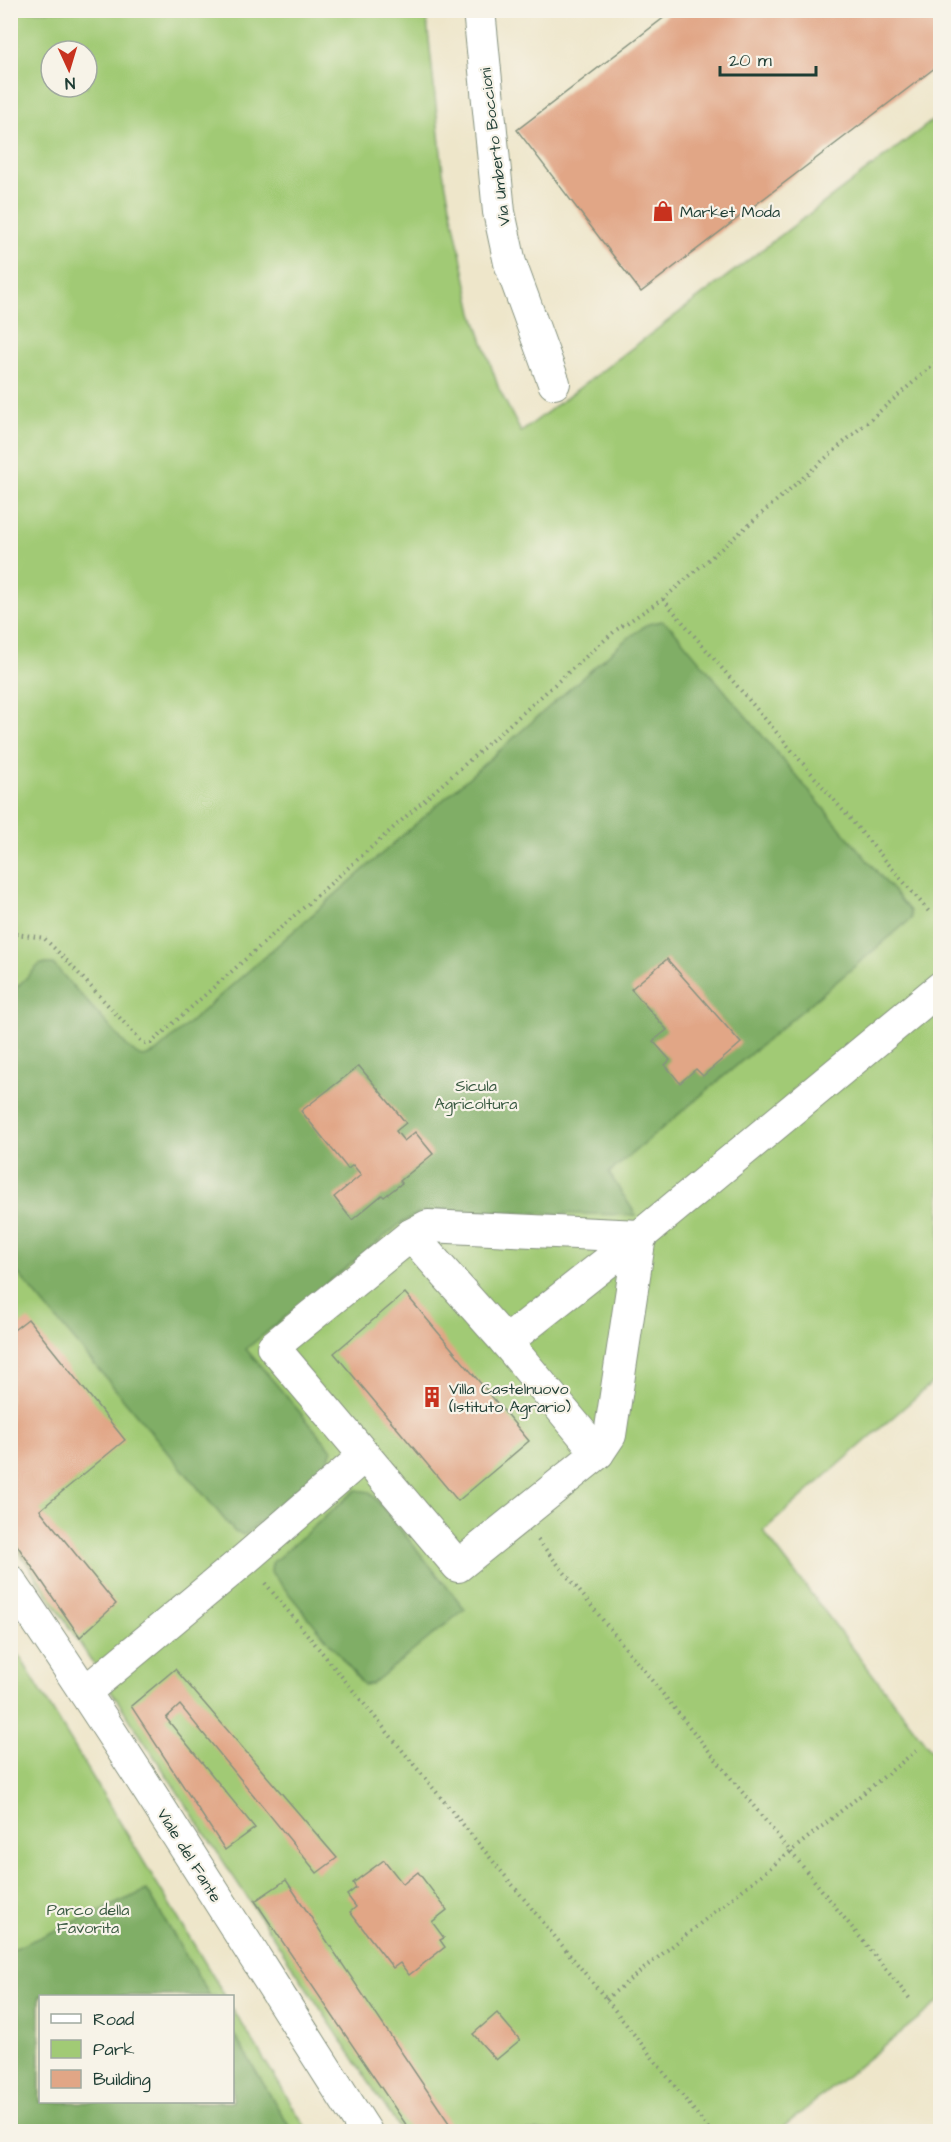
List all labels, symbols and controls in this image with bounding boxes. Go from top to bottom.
north arrow [39,39,99,99]
scale bar [720,39,816,77]
text: 20 m [729,48,772,73]
street label: Via Umberto Boccioni [474,66,516,227]
text: N [64,72,76,94]
shop icon: Market Moda [651,199,675,223]
place label: Market Moda [680,201,780,223]
park label: Sicula Agricoltura [435,1075,517,1116]
place label: Villa Castelnuovo (Istituto Agrario) [449,1378,571,1419]
building icon: Villa Castelnuovo (Istituto Agrario) [420,1385,444,1409]
street label: Viale del Fante [152,1805,227,1907]
park label: Parco della Favorita [47,1899,129,1939]
legend [39,1995,234,2103]
text: Road [93,2007,134,2032]
text: Park [93,2037,135,2062]
text: Building [93,2067,151,2093]

